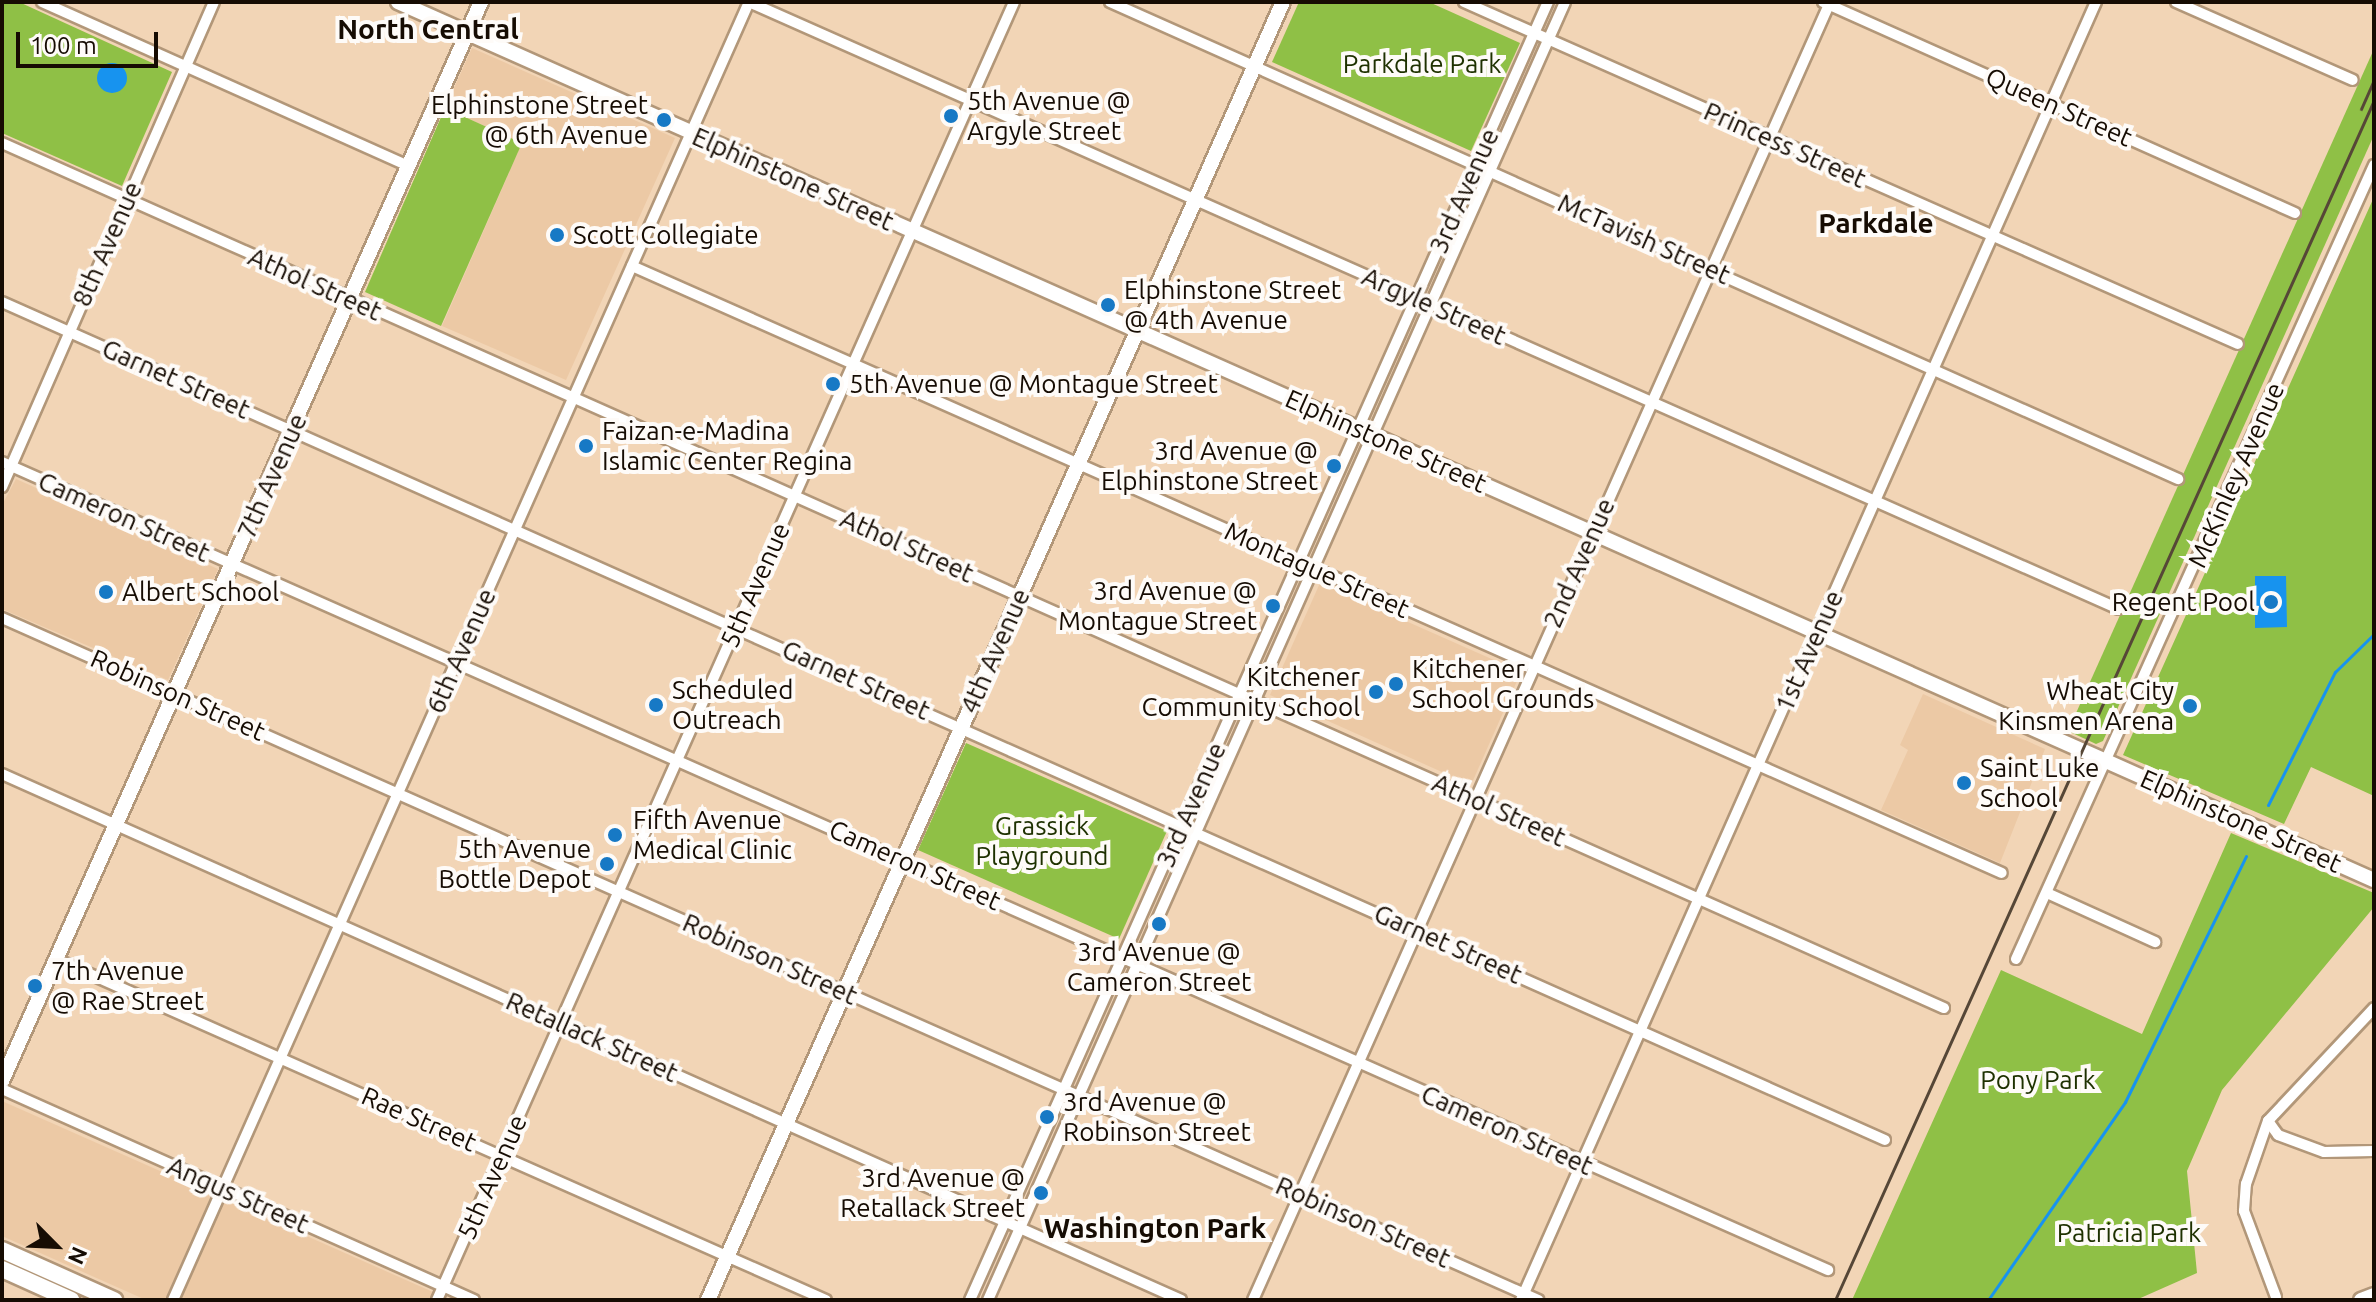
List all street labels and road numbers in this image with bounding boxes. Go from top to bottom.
street label: Queen Street [1981,61,2137,153]
street label: Princess Street [1699,95,1871,195]
street label: Elphinstone Street [688,121,898,237]
street label: 3rd Avenue [1423,124,1505,258]
street label: 8th Avenue [66,177,148,311]
street label: McTavish Street [1553,187,1735,291]
street label: Athol Street [244,241,386,327]
street label: Argyle Street [1357,260,1511,352]
street label: Garnet Street [97,333,255,425]
street label: McKinley Avenue [2181,378,2291,572]
street label: Elphinstone Street [1281,383,1491,499]
street label: 7th Avenue [231,409,313,543]
street label: Cameron Street [33,465,215,569]
street label: 2nd Avenue [1537,493,1621,633]
street label: Athol Street [836,503,978,589]
street label: Montague Street [1220,515,1414,625]
street label: 5th Avenue [714,518,796,652]
street label: 6th Avenue [420,584,502,718]
street label: 4th Avenue [954,584,1036,718]
street label: 1st Avenue [1768,585,1850,717]
street label: Garnet Street [777,634,935,726]
street label: Robinson Street [86,643,270,747]
street label: 3rd Avenue [1150,738,1232,872]
street label: Elphinstone Street [2136,763,2346,879]
street label: Athol Street [1428,767,1570,853]
street label: Cameron Street [824,813,1006,917]
street label: Garnet Street [1369,898,1527,990]
street label: Robinson Street [678,907,862,1011]
street label: Retallack Street [501,985,683,1089]
street label: Cameron Street [1416,1078,1598,1182]
street label: Rae Street [357,1080,481,1158]
street label: 5th Avenue [451,1110,533,1244]
street label: Angus Street [163,1150,313,1240]
street label: Robinson Street [1271,1170,1455,1274]

